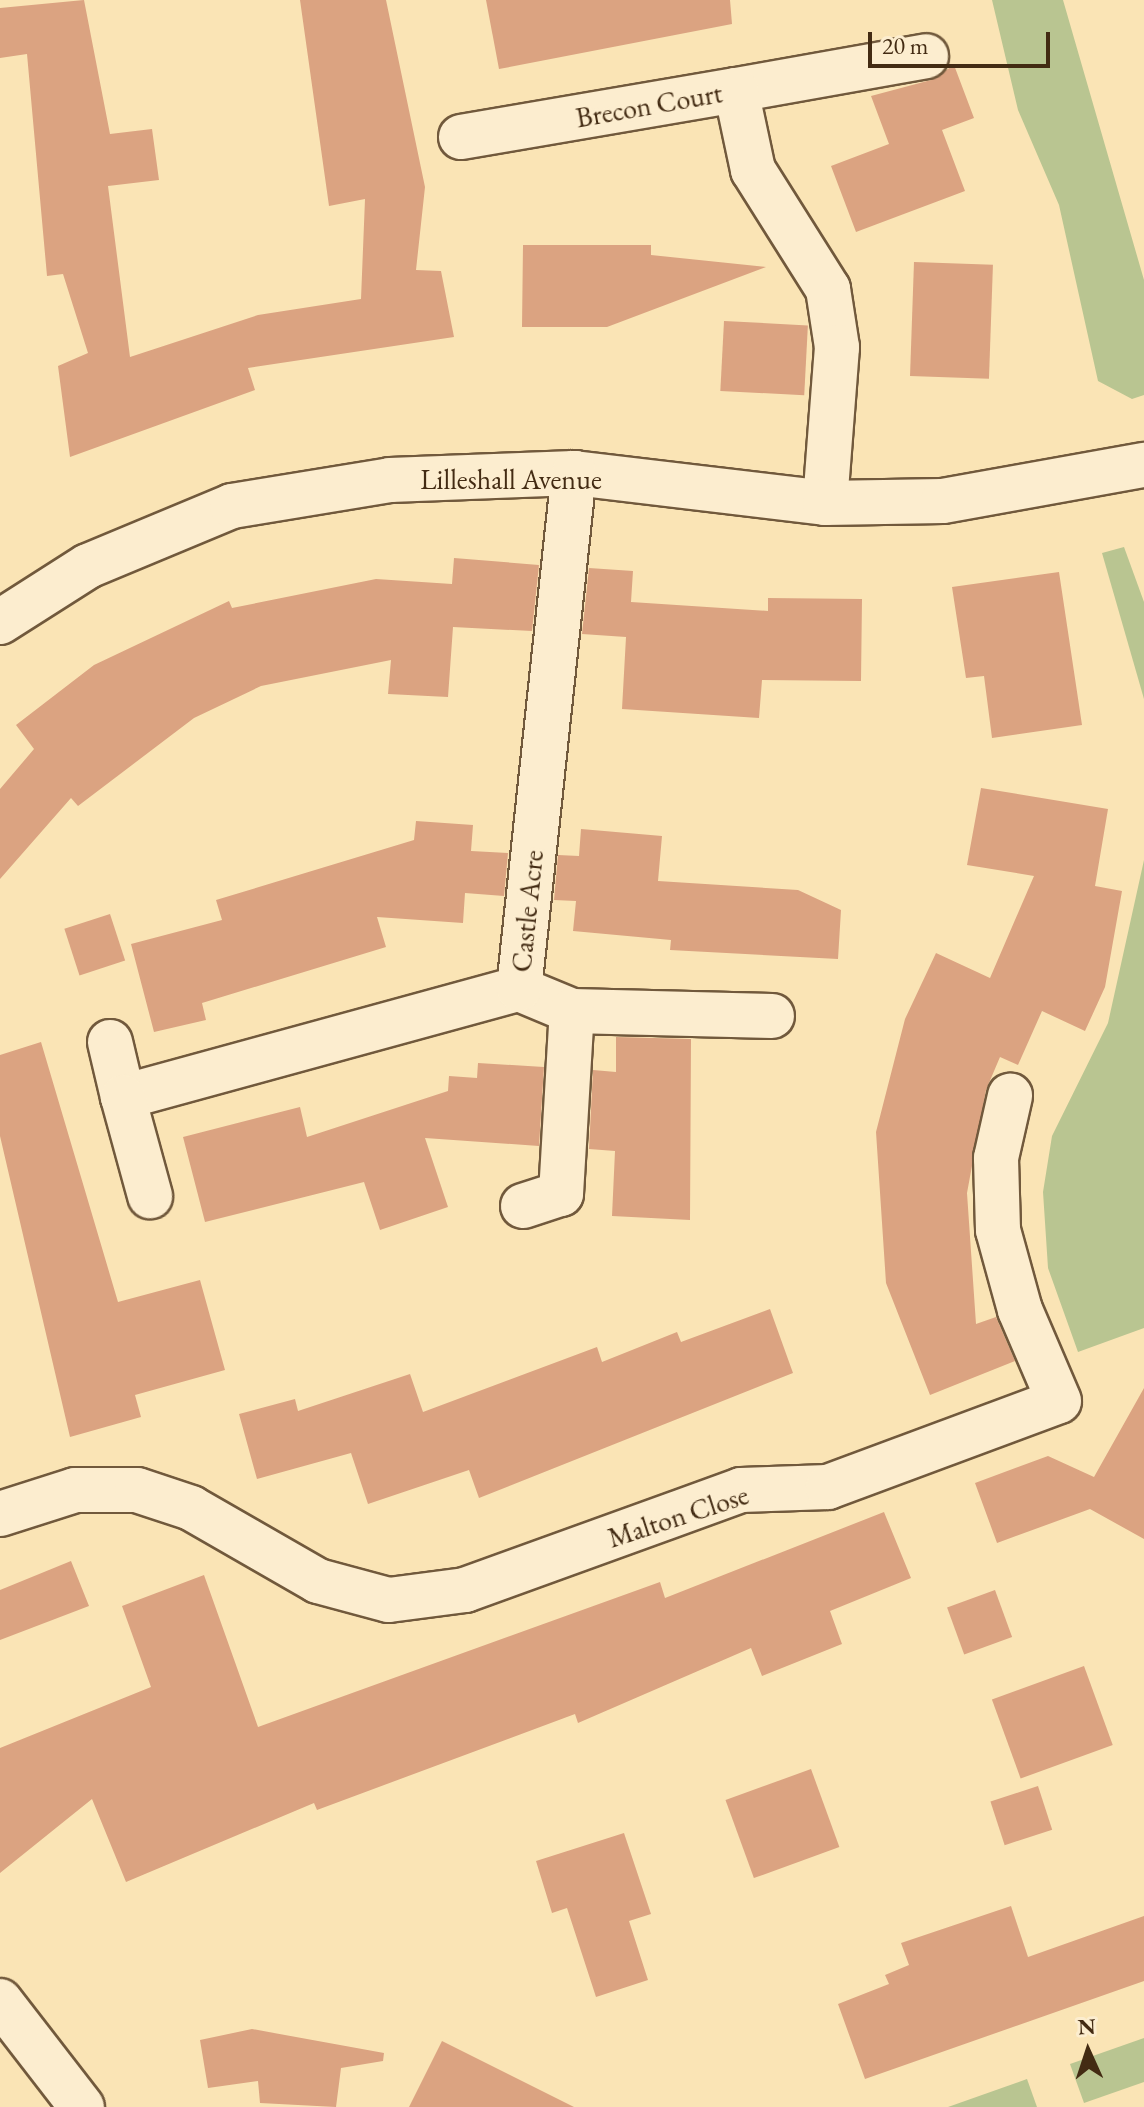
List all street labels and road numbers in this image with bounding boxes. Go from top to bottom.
street label: Brecon Court [573,76,725,134]
street label: Lilleshall Avenue [420,462,602,496]
street label: Castle Acre [504,848,550,974]
street label: Malton Close [603,1477,753,1555]

